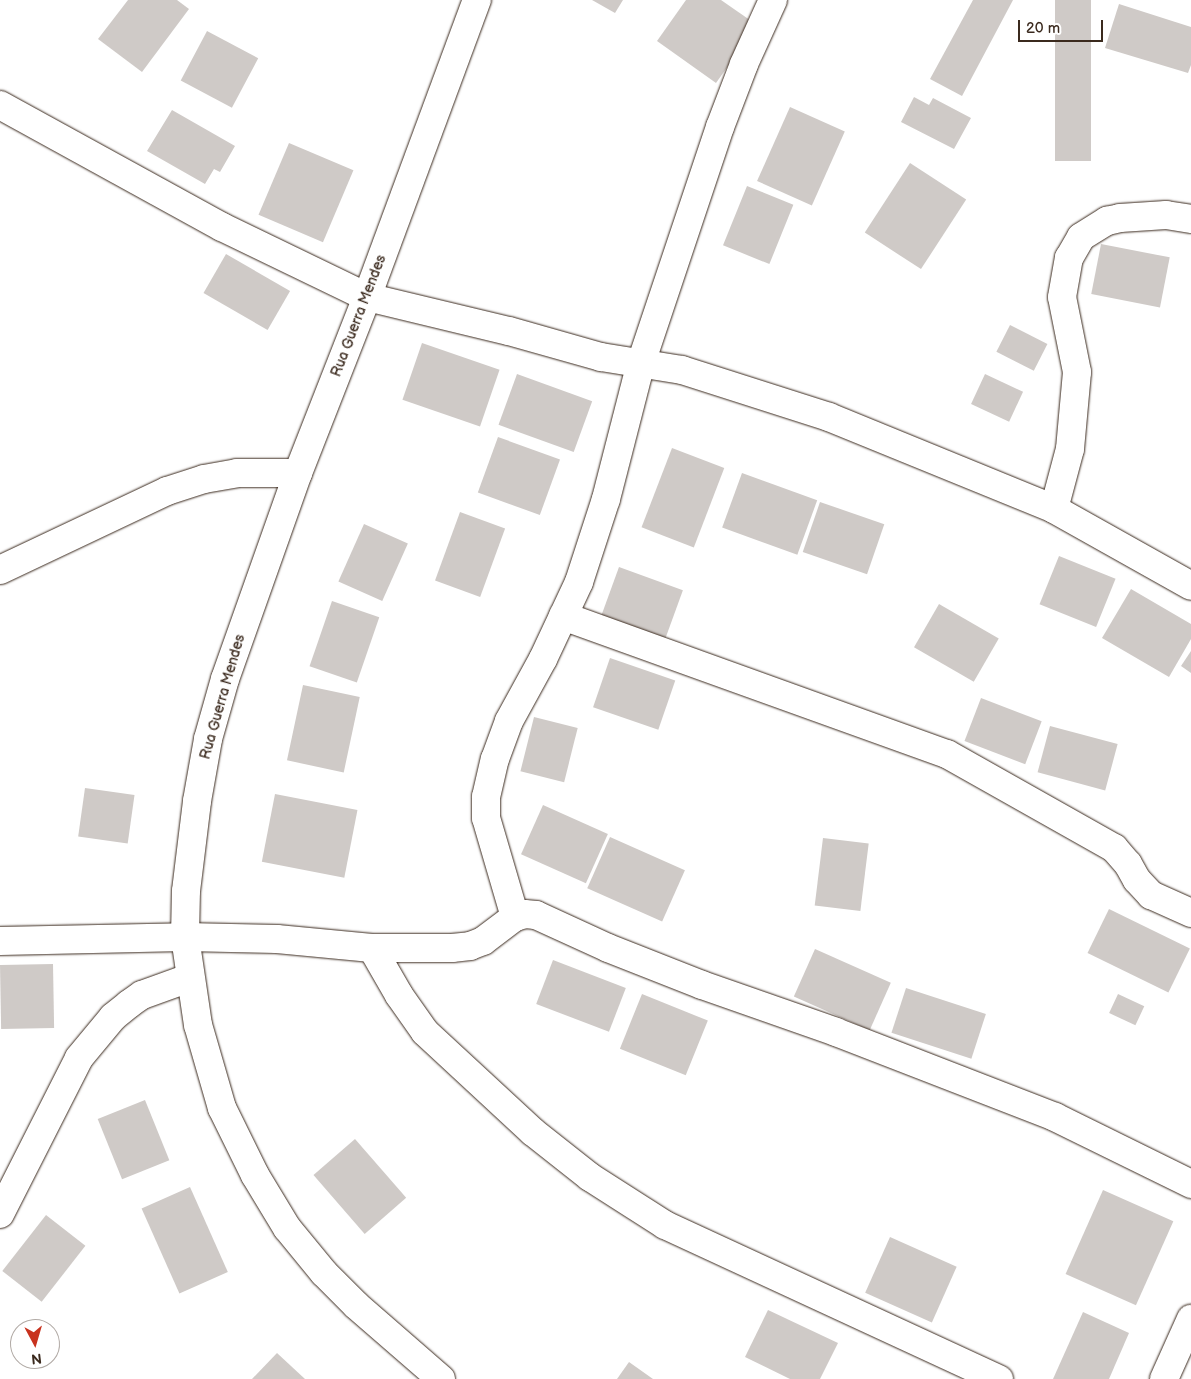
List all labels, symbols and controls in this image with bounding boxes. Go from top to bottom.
scale bar [1021,10,1106,42]
text: 20 m [1026,19,1060,38]
street label: Rua Guerra Mendes [328,253,390,379]
street label: Rua Guerra Mendes [197,633,249,761]
north arrow [10,1319,60,1369]
text: N [30,1349,43,1367]

